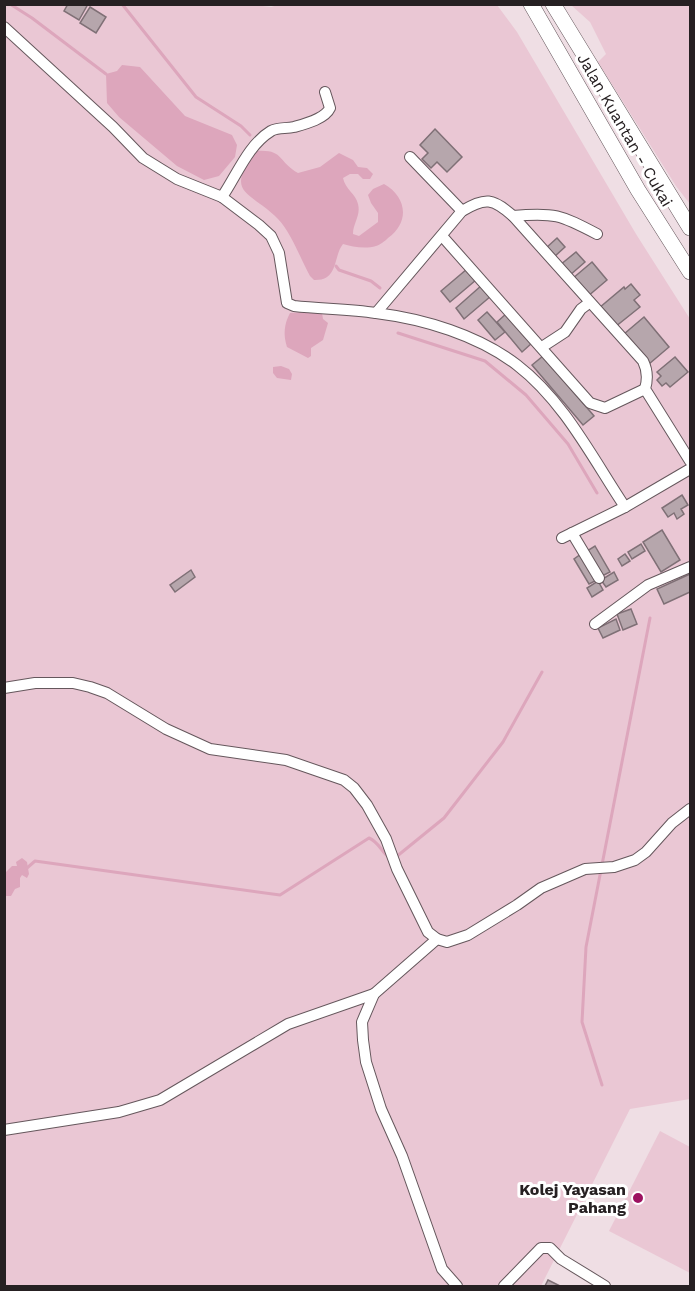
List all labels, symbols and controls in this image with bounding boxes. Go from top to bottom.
street label: Jalan Kuantan - Cukai [573,50,677,210]
place label: Kolej Yayasan Pahang [519,1180,626,1217]
marker: Kolej Yayasan Pahang [631,1191,645,1205]

